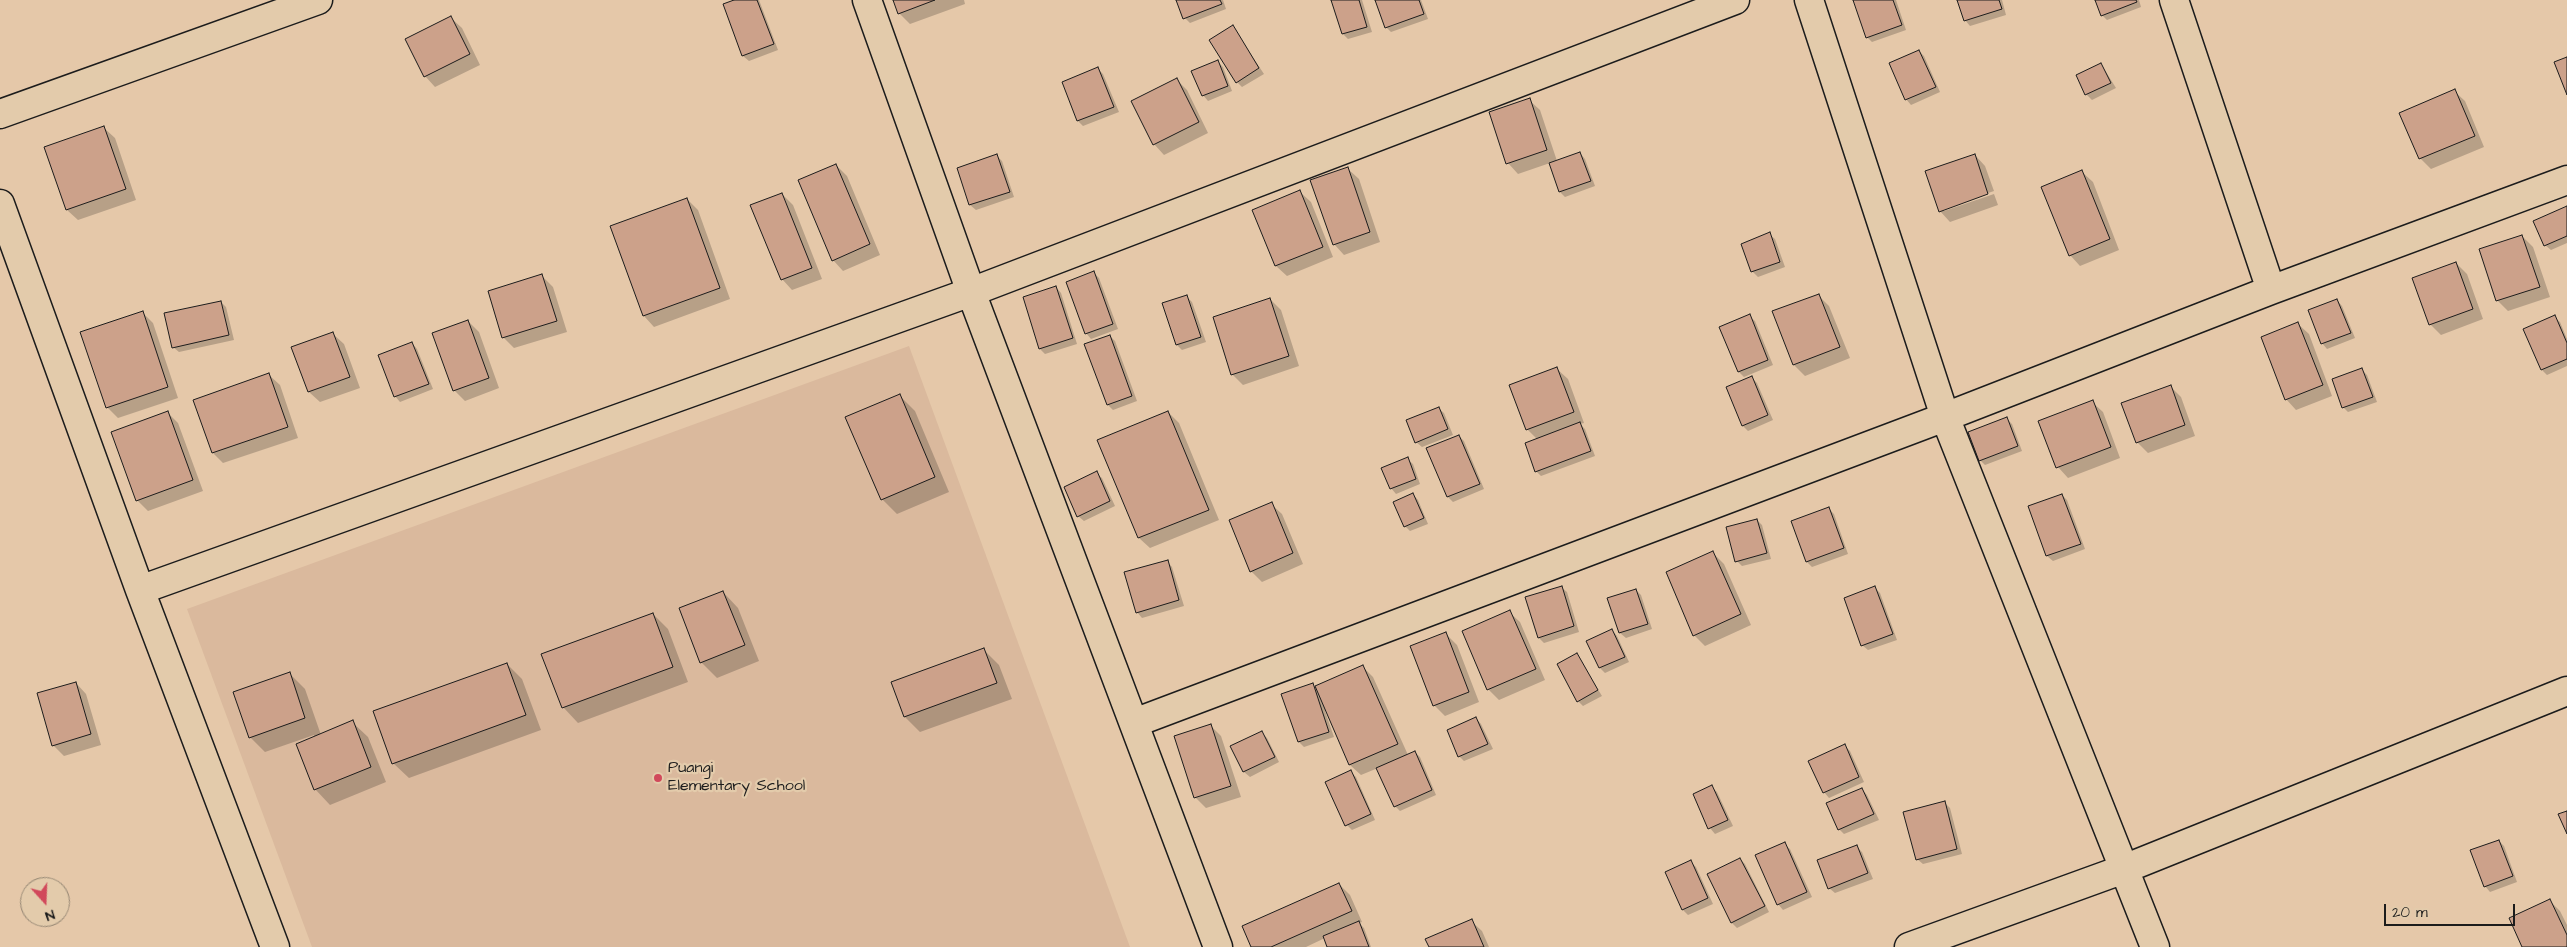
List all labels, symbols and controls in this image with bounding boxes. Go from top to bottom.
place label: Puangi Elementary School [668,759,805,797]
marker: Puangi Elementary School [652,772,664,784]
north arrow [20,877,70,927]
scale bar [2387,894,2518,926]
text: 20 m [2392,902,2428,923]
text: N [42,904,57,926]

